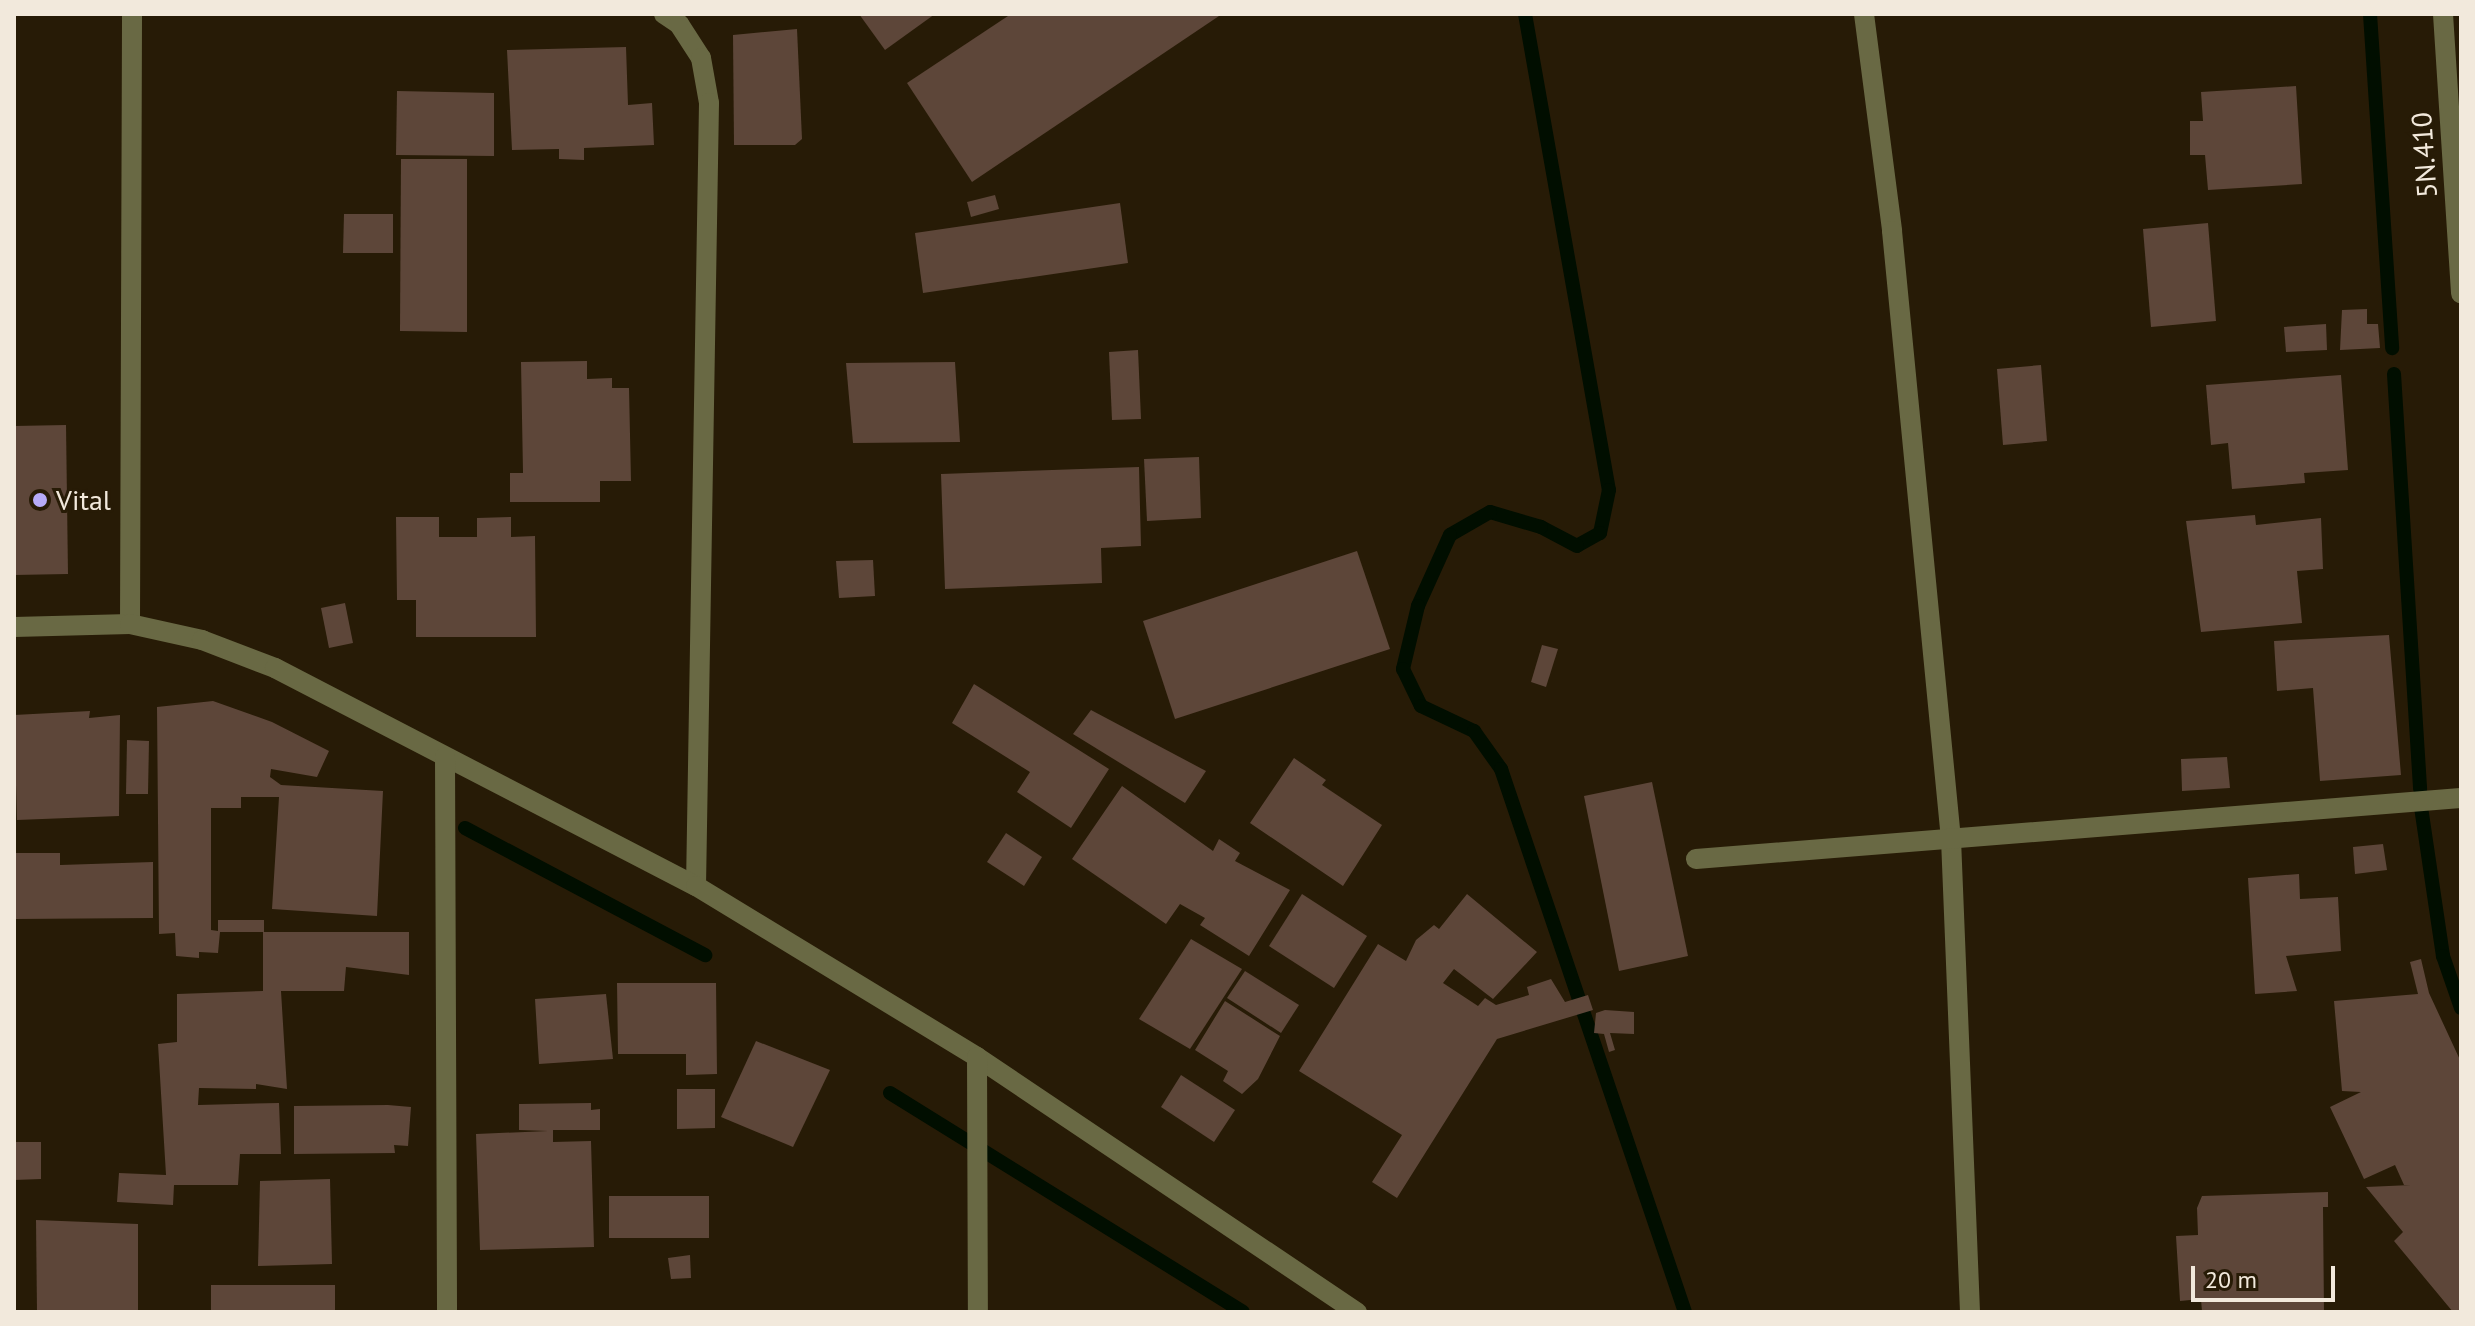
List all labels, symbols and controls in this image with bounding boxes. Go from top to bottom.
street label: 5N.410 [2404,111,2444,199]
place label: Vital [56,483,111,517]
marker: Vital [31,491,49,509]
scale bar [2195,1250,2339,1300]
text: 20 m [2205,1264,2257,1295]

